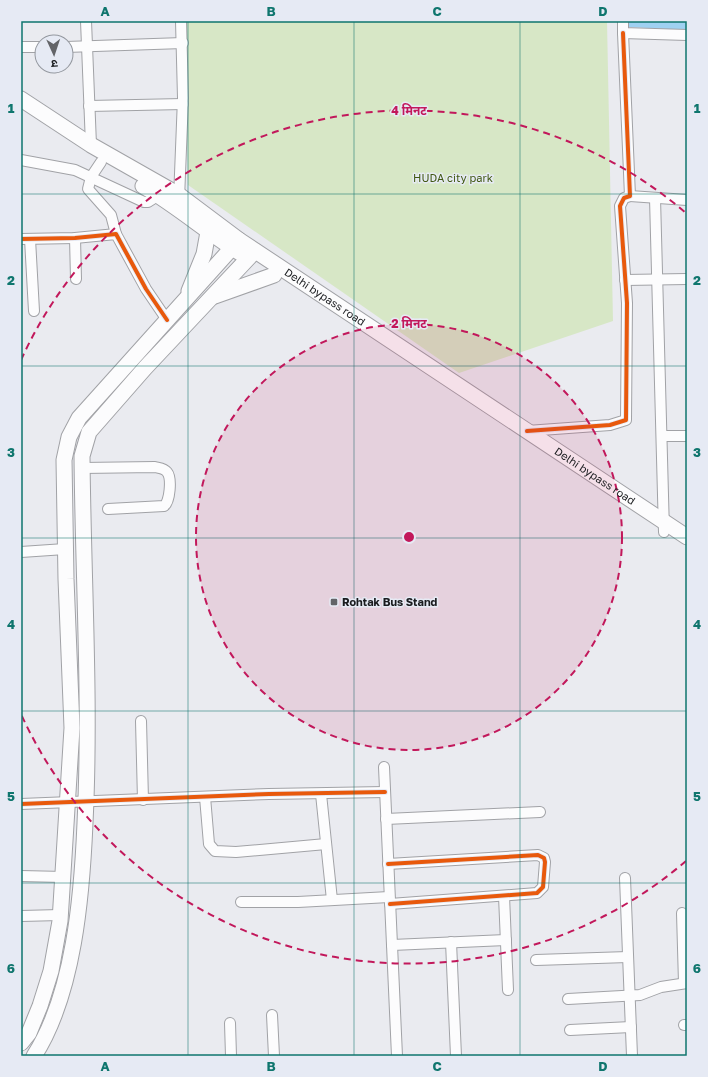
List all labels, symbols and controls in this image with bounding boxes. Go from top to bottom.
text: A [100,3,110,19]
text: B [266,3,276,19]
text: C [432,3,442,19]
text: D [598,3,608,19]
north arrow [34,34,74,74]
text: उ [50,58,58,71]
text: 1 [8,100,15,116]
text: 1 [694,100,701,116]
text: 4 मिनट [391,103,427,118]
park label: HUDA city park [413,171,493,184]
street label: Delhi bypass road [282,265,368,328]
text: 2 [7,272,15,288]
text: 2 [693,272,701,288]
text: 2 मिनट [391,316,427,331]
text: 3 [7,444,15,460]
street label: Delhi bypass road [552,444,638,507]
text: 3 [693,444,701,460]
centre of rings [402,530,416,544]
place label: Rohtak Bus Stand [342,595,438,608]
marker: Rohtak Bus Stand [329,597,339,607]
text: 4 [7,616,15,632]
text: 4 [693,616,701,632]
text: 5 [7,788,15,804]
text: 5 [693,788,701,804]
text: 6 [7,960,15,976]
text: 6 [693,960,701,976]
text: A [100,1058,110,1074]
text: B [266,1058,276,1074]
text: C [432,1058,442,1074]
text: D [598,1058,608,1074]

